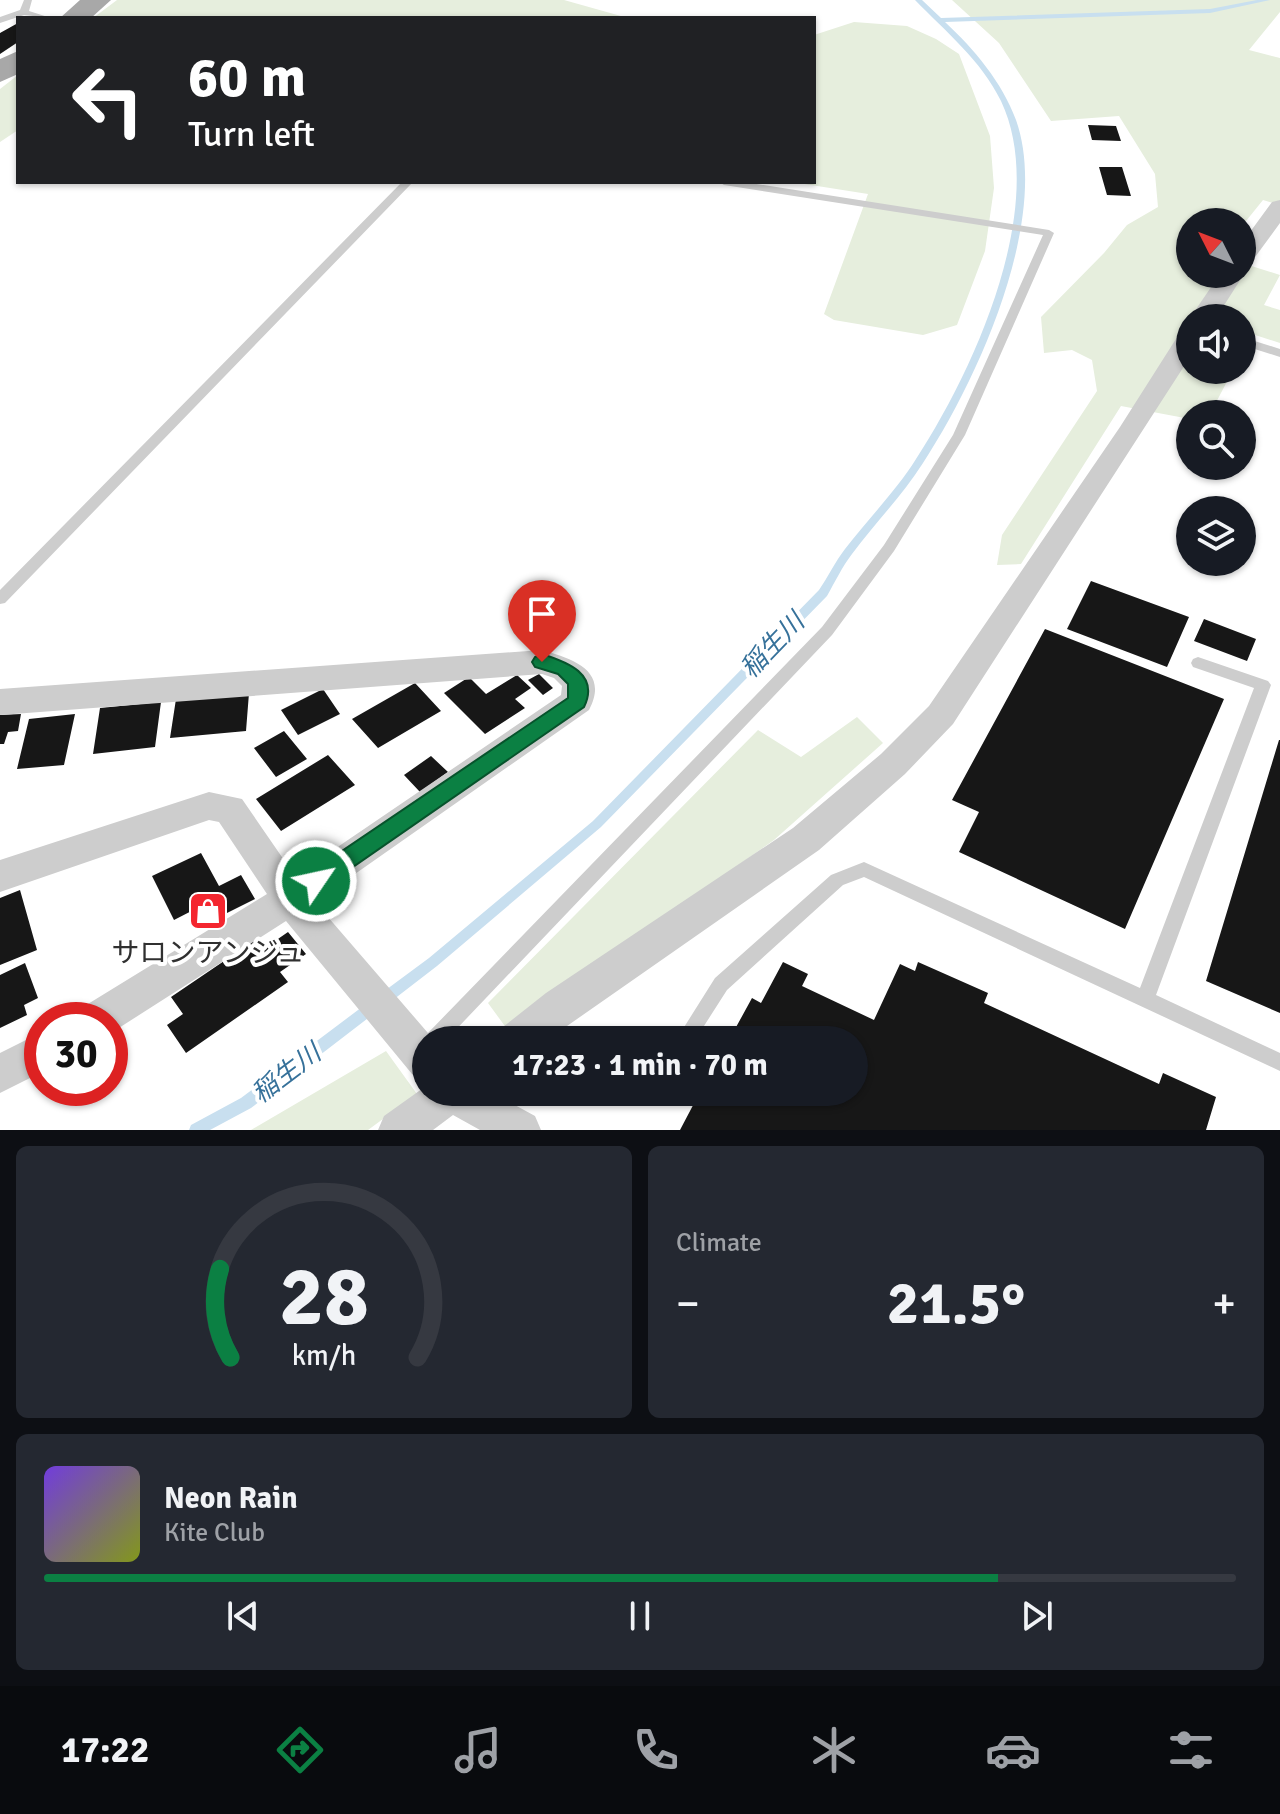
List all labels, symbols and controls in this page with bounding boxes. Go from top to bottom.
text: 60 m [188,43,306,112]
icon: left [56,48,160,152]
text: Turn left [188,112,315,157]
north arrow [1176,208,1256,288]
map controls [1176,208,1256,576]
button: sound [1176,304,1256,384]
button: search [1176,400,1256,480]
button: layers [1176,496,1256,576]
pin [508,580,576,662]
icon: arrive [520,592,564,636]
water label: 稲生川 [734,604,813,685]
position arrow [274,839,358,923]
shop icon: サロンアンジュ [187,890,229,932]
place label: サロンアンジュ [112,936,304,970]
speed limit sign: 30 [24,1002,128,1106]
water label: 稲生川 [246,1036,330,1110]
text: 17:23 · 1 min · 70 m [512,1047,768,1084]
text: Climate [676,1227,762,1259]
text: 28 [279,1246,369,1348]
text: 21.5° [887,1267,1025,1341]
text: − [676,1277,700,1331]
text: + [1212,1277,1236,1331]
text: km/h [292,1338,356,1373]
text: Neon Rain [164,1480,298,1517]
text: Kite Club [164,1517,265,1549]
icon: previous [221,1594,265,1638]
icon: pause [618,1594,662,1638]
icon: next [1015,1594,1059,1638]
icon: directions [272,1722,328,1778]
icon: music [450,1722,506,1778]
icon: phone [628,1722,684,1778]
icon: climate [806,1722,862,1778]
icon: car [985,1722,1041,1778]
icon: filters [1163,1722,1219,1778]
text: 17:22 [61,1728,149,1773]

